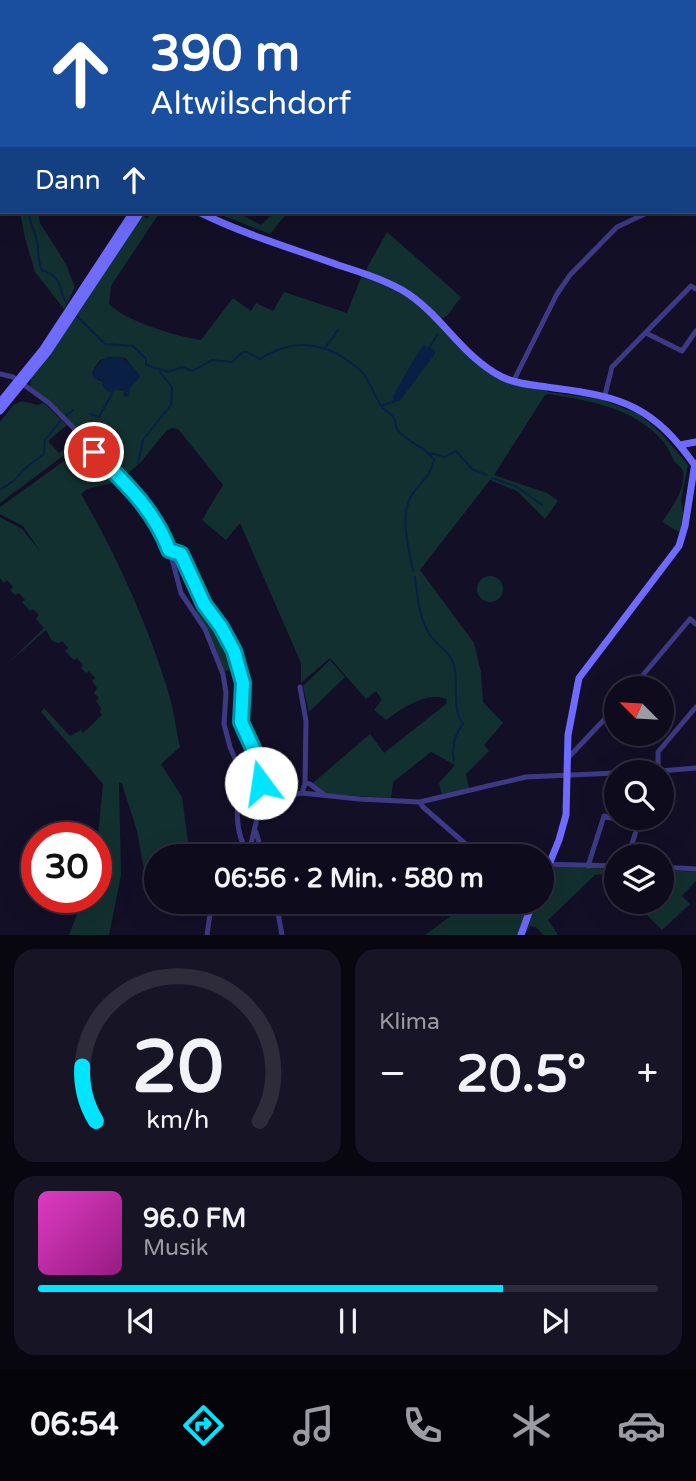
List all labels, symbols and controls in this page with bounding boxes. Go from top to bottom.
text: 390 m [150,25,300,84]
icon: ahead [35,28,126,119]
text: Altwilschdorf [150,85,351,123]
icon: ahead [115,161,153,199]
text: Dann [35,165,101,196]
pin [64,422,124,482]
icon: arrive [75,433,113,471]
north arrow [604,676,674,746]
map controls [604,676,674,914]
position arrow [224,746,298,820]
button: search [604,760,674,830]
speed limit sign: 30 [21,822,112,913]
button: layers [604,844,674,914]
text: 06:56 · 2 Min. · 580 m [214,863,484,894]
text: Klima [379,1008,440,1036]
text: 20 [132,1025,223,1113]
text: 20.5° [456,1043,586,1106]
text: − [379,1051,406,1097]
text: + [637,1051,658,1097]
text: km/h [146,1105,209,1135]
text: 96.0 FM [143,1203,246,1234]
text: Musik [143,1234,208,1262]
icon: previous [122,1302,160,1340]
icon: pause [329,1302,367,1340]
icon: next [536,1302,574,1340]
icon: directions [179,1401,228,1450]
icon: music [289,1401,338,1450]
icon: phone [398,1401,447,1450]
icon: climate [507,1401,556,1450]
icon: car [617,1401,666,1450]
text: 06:54 [30,1406,119,1444]

